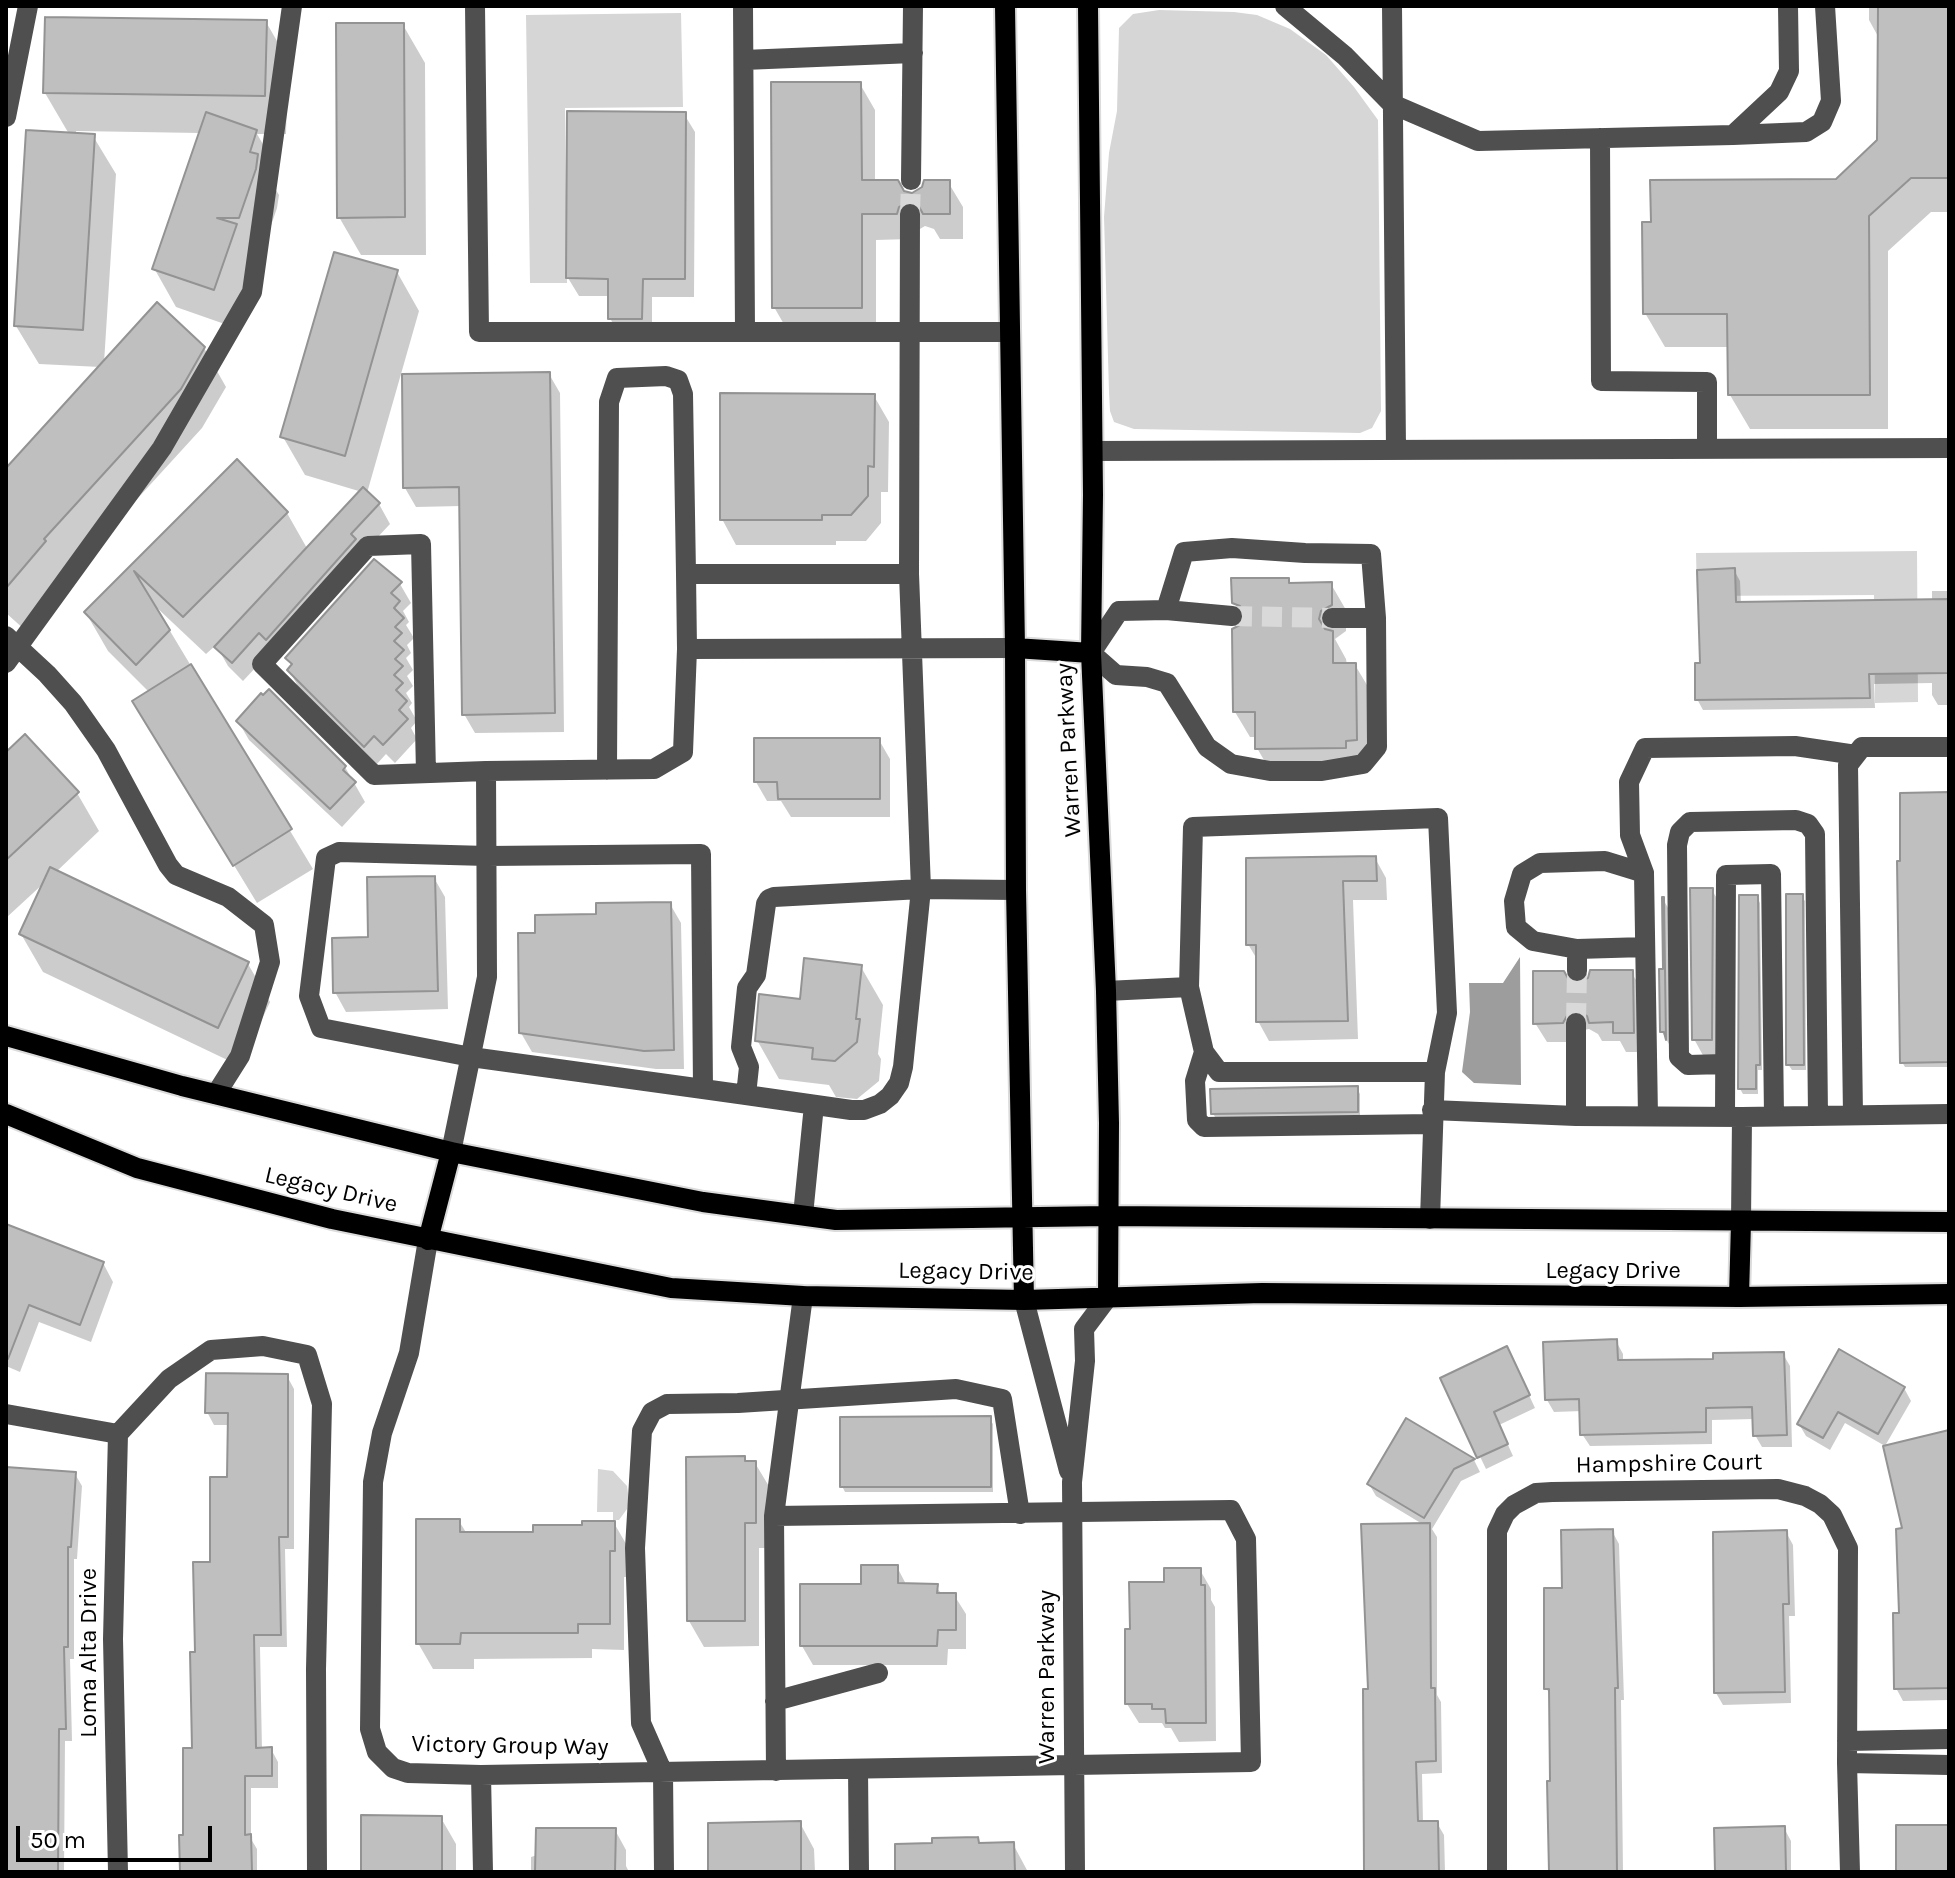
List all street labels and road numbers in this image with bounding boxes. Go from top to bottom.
street label: Warren Parkway [1050,662,1088,838]
street label: Legacy Drive [262,1161,400,1219]
street label: Legacy Drive [898,1256,1034,1288]
street label: Legacy Drive [1545,1257,1681,1285]
street label: Hampshire Court [1575,1448,1763,1480]
street label: Loma Alta Drive [75,1568,103,1738]
street label: Warren Parkway [1033,1590,1061,1764]
street label: Victory Group Way [411,1730,609,1762]

